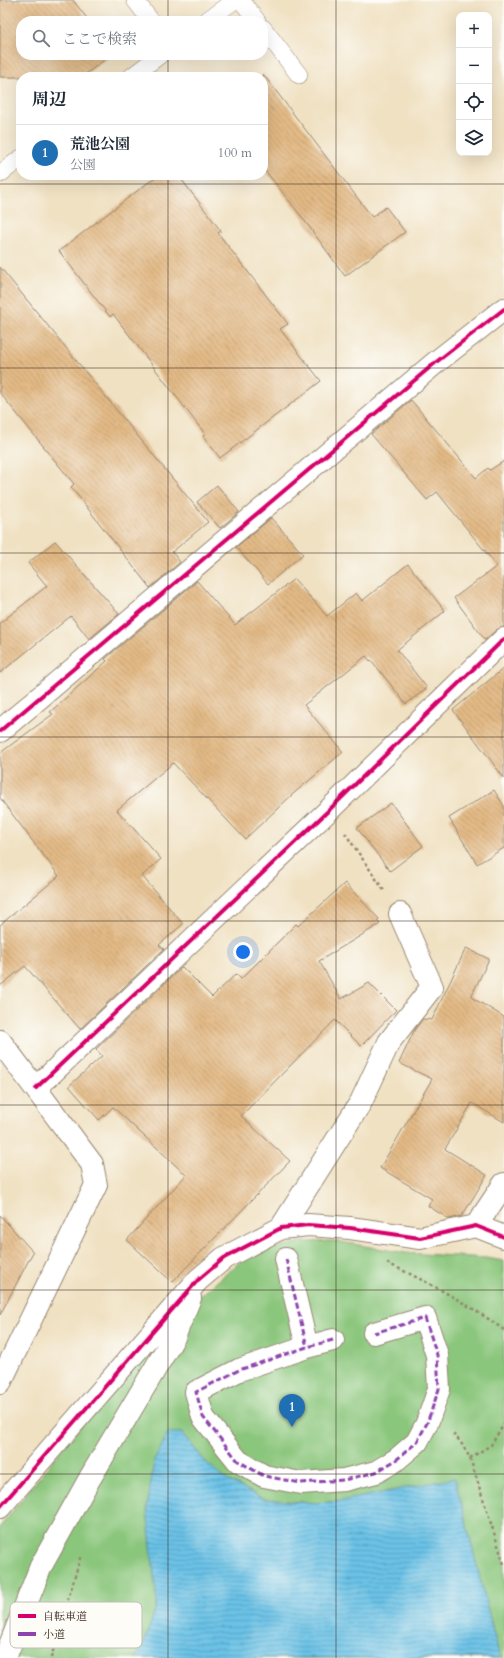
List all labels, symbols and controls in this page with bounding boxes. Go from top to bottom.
map controls [456,12,492,156]
button: + [456,12,492,48]
search box [16,16,268,60]
icon: search [30,27,52,49]
text: ここで検索 [62,29,137,49]
button: − [456,48,492,84]
button: locate [456,84,492,120]
text: 周辺 [32,88,66,111]
button: layers [456,120,492,156]
text: 荒池公園 [70,134,130,154]
text: 1 [42,144,48,162]
text: 100 m [218,144,252,162]
text: 公園 [70,156,96,174]
your location [233,942,253,962]
pin: 1 [279,1394,305,1427]
legend [10,1602,142,1648]
text: 自転車道 [43,1609,87,1624]
text: 小道 [43,1627,65,1642]

